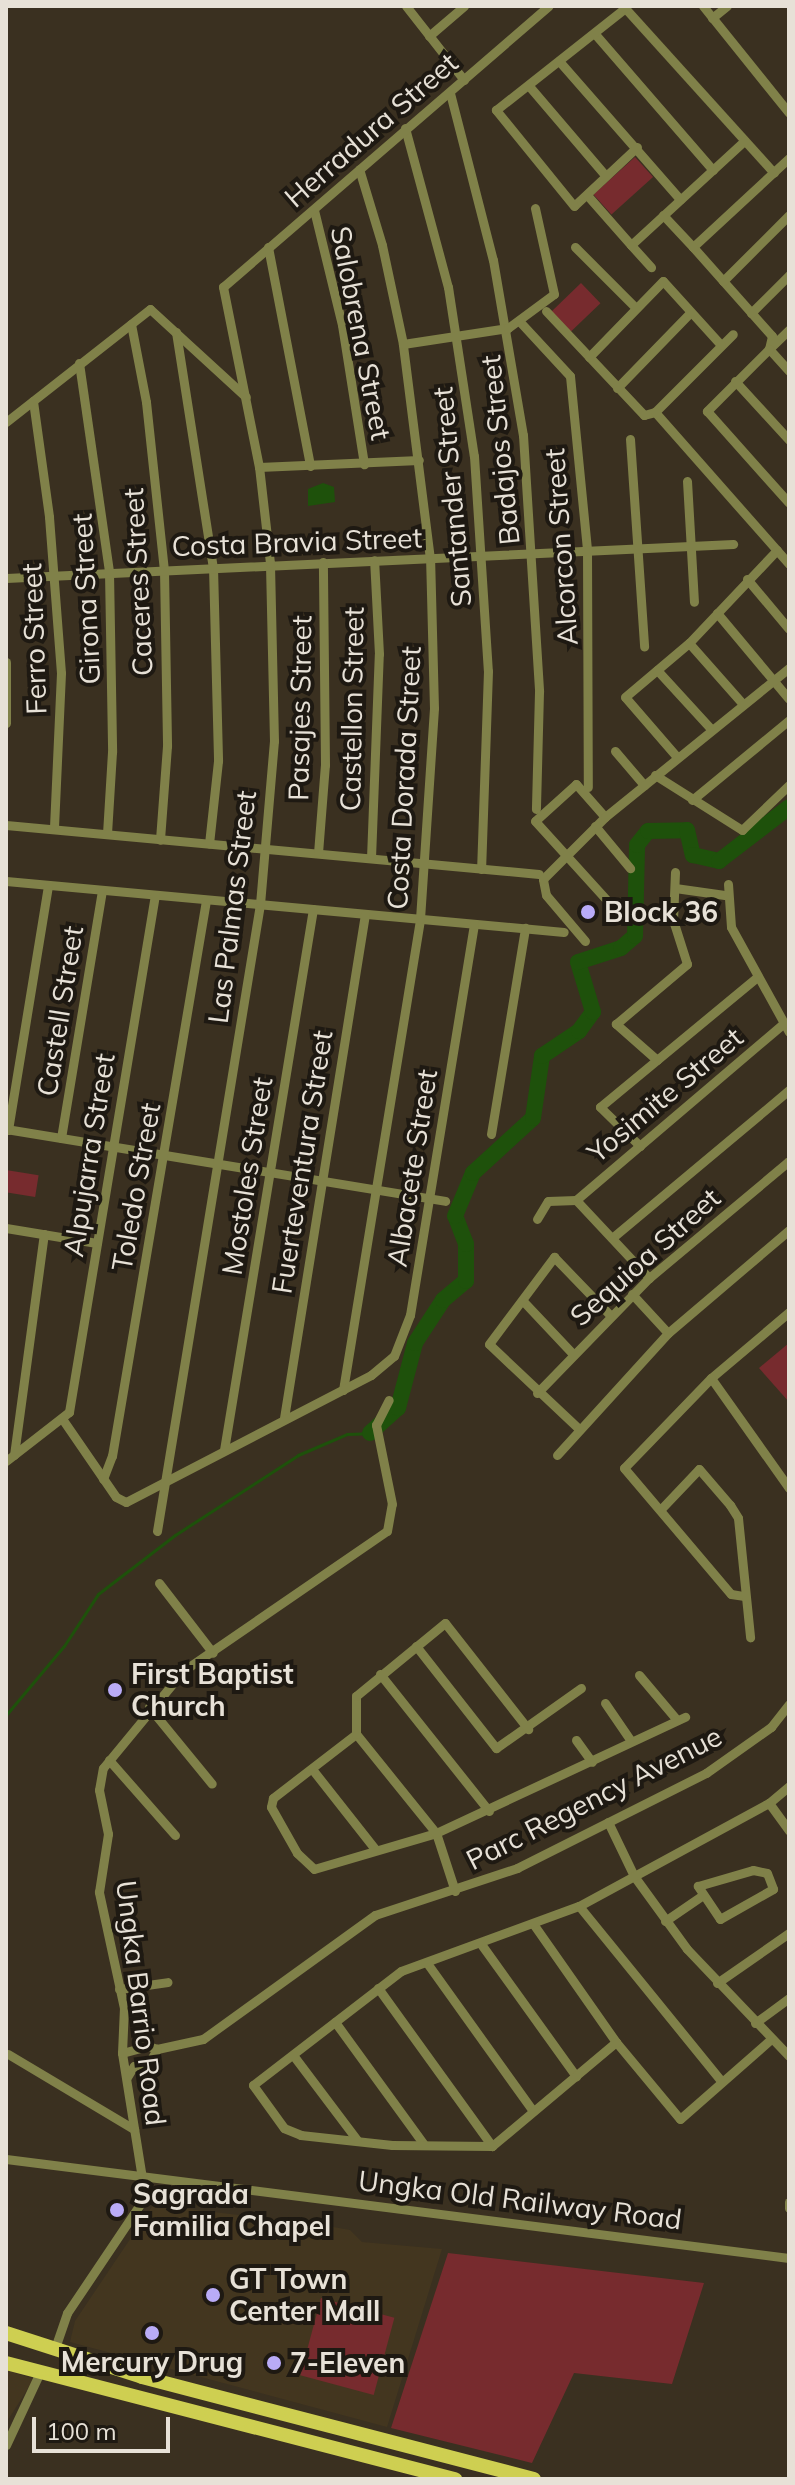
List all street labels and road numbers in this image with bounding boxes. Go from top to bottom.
street label: Herradura Street [278,46,464,214]
street label: Salobrena Street [324,223,398,443]
street label: Badajos Street [473,353,527,547]
street label: Santander Street [426,386,478,608]
street label: Alcorcon Street [537,447,585,647]
street label: Caceres Street [116,487,160,677]
street label: Girona Street [65,513,107,685]
street label: Costa Bravia Street [171,521,423,563]
street label: Ferro Street [15,563,53,715]
street label: Castellon Street [333,606,371,812]
street label: Pasajes Street [282,615,318,801]
street label: Costa Dorada Street [380,645,428,911]
street label: Las Palmas Street [201,789,263,1025]
street label: Castell Street [30,923,90,1099]
street label: Yosimite Street [581,1020,749,1170]
street label: Fuerteventura Street [265,1028,339,1296]
street label: Alpujarra Street [56,1051,122,1259]
street label: Albacete Street [380,1067,444,1269]
street label: Mostoles Street [215,1075,279,1277]
street label: Toledo Street [105,1100,167,1274]
street label: Sequioa Street [563,1181,727,1333]
street label: Parc Regency Avenue [461,1719,727,1877]
street label: Ungka Barrio Road [109,1878,173,2128]
street label: Ungka Old Railway Road [356,2163,684,2237]

